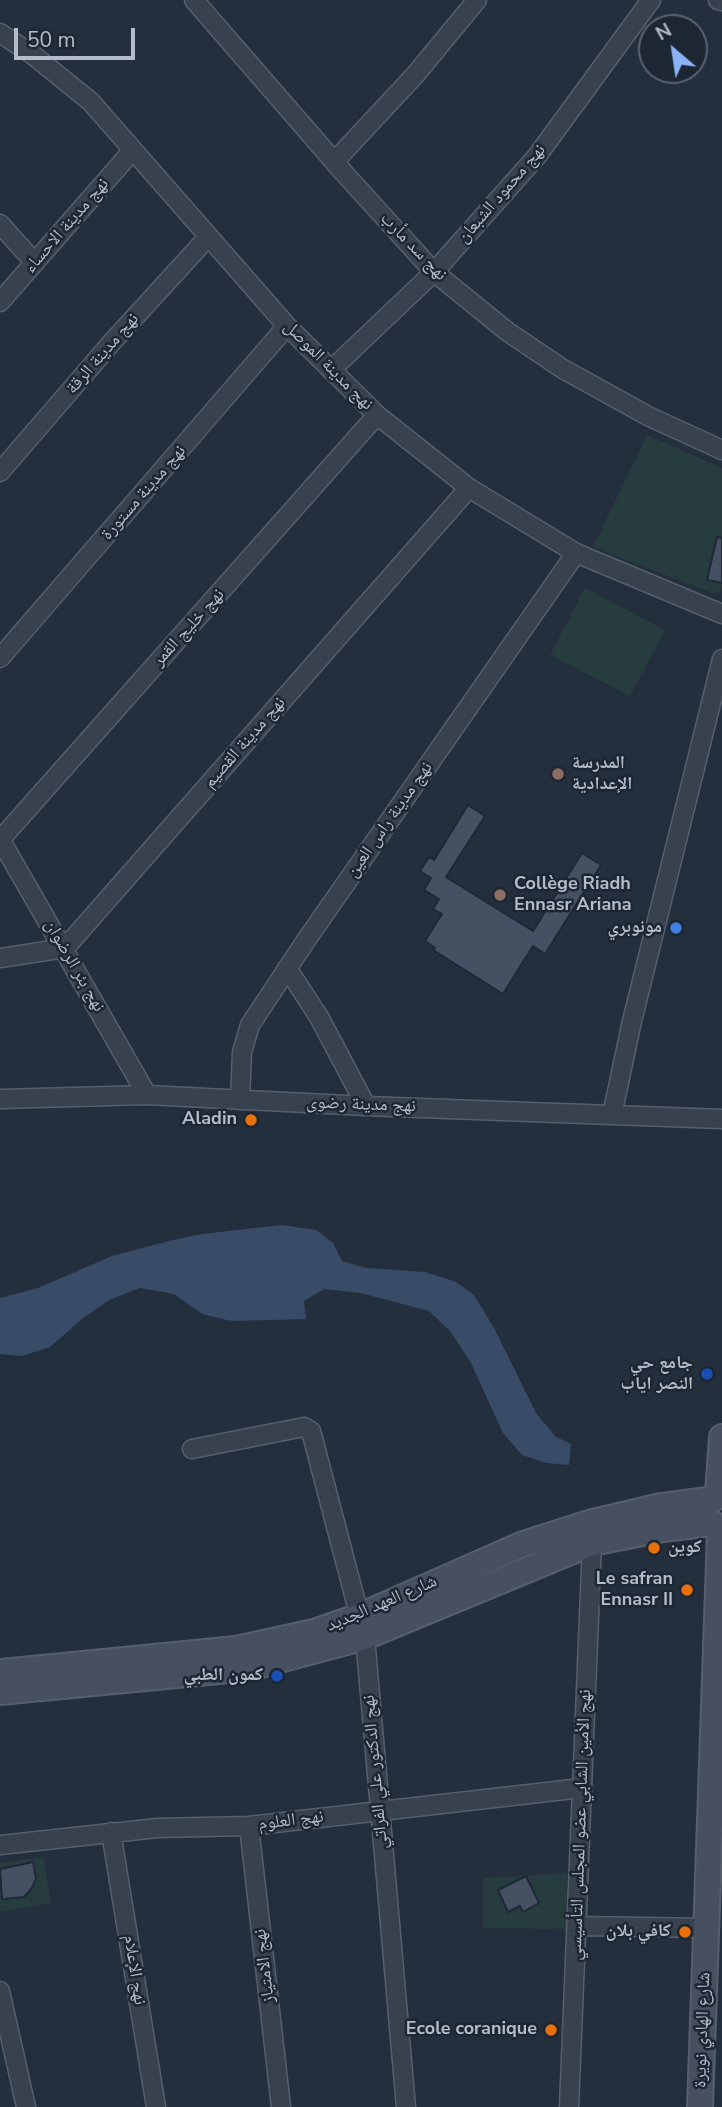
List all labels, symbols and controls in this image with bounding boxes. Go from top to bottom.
scale bar [18,14,138,58]
north arrow [638,14,708,84]
text: N [651,18,676,47]
text: 50 m [27,26,76,54]
street label: نهج محمود الشبعان [453,140,551,248]
street label: نهج مدينة الاحساء [20,174,114,278]
street label: نهج سد مأرب [375,208,451,286]
street label: نهج مدينة الرقة [62,309,144,399]
street label: نهج مدينة الموصل [279,317,377,415]
street label: نهج مدينة مستورة [97,441,191,545]
street label: نهج خليج القمر [148,585,230,671]
street label: نهج مدينة القصيم [199,693,291,793]
place label: المدرسة الإعدادية [572,753,632,796]
street label: نهج مدينة راس العين [342,758,438,882]
marker: المدرسة الإعدادية [550,766,566,782]
place label: Collège Riadh Ennasr Ariana [514,874,632,917]
marker: Collège Riadh Ennasr Ariana [492,887,508,903]
street label: نهج بئر الرضوان [39,916,109,1016]
place label: مونوبري [607,917,662,939]
marker: مونوبري [668,920,684,936]
street label: نهج مدينة رضوى [306,1092,416,1118]
place label: Aladin [182,1109,237,1131]
marker: Aladin [243,1112,259,1128]
place label: جامع حي النصر اياب [621,1353,693,1396]
marker: جامع حي النصر اياب [699,1366,715,1382]
place label: كوين [668,1537,702,1559]
marker: كوين [646,1540,662,1556]
place label: Le safran Ennasr II [596,1569,673,1612]
street label: شارع العهد الجديد [324,1571,440,1637]
marker: Le safran Ennasr II [679,1582,695,1598]
place label: كمون الطبي [184,1665,263,1687]
marker: كمون الطبي [269,1668,285,1684]
street label: نهج الأمين الشابي عضو المجلس التأسيسي [565,1689,597,1961]
street label: نهج الدكتور علي الفراتي [359,1694,393,1850]
street label: نهج العلوم [257,1806,325,1836]
place label: كافي بلان [606,1921,671,1943]
marker: كافي بلان [677,1924,693,1940]
street label: نهج الامتياز [250,1928,280,2004]
street label: نهج الإعلام [118,1933,150,2007]
street label: شارع الهادي نويرة [690,1972,716,2088]
place label: Ecole coranique [406,2019,537,2041]
marker: Ecole coranique [543,2022,559,2038]

